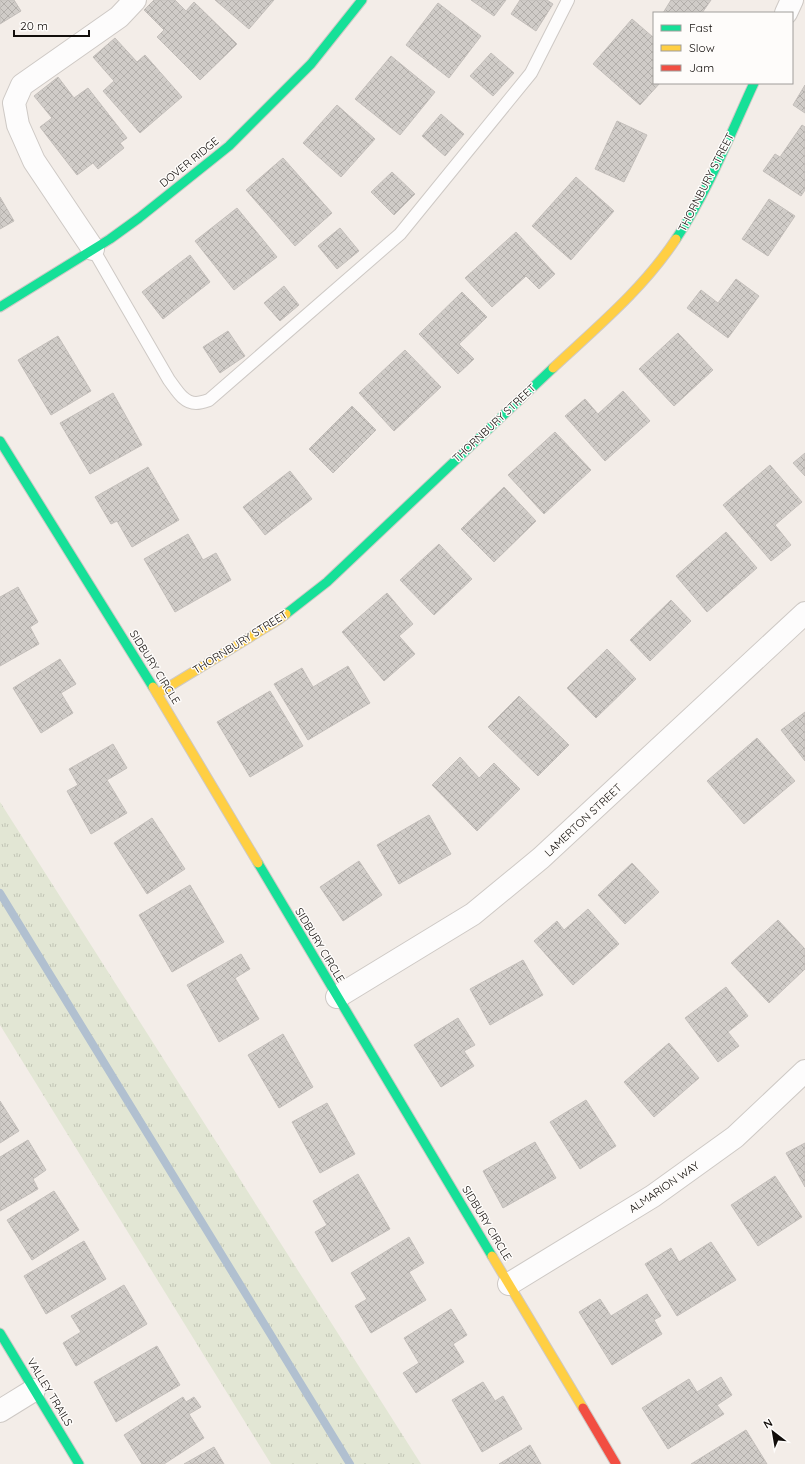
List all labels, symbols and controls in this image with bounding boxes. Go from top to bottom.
scale bar [14,12,89,38]
legend [653,12,793,84]
text: 20 m [20,18,48,33]
text: Fast [689,20,713,35]
text: Slow [689,40,715,55]
text: Jam [689,60,714,75]
street label: THORNBURY STREET [675,130,737,234]
street label: DOVER RIDGE [157,134,221,190]
street label: THORNBURY STREET [449,380,539,465]
street label: THORNBURY STREET [190,607,290,677]
street label: SIDBURY CIRCLE [127,627,183,707]
street label: LAMERTON STREET [541,780,625,859]
street label: SIDBURY CIRCLE [292,905,348,985]
street label: ALMARION WAY [626,1158,702,1216]
street label: SIDBURY CIRCLE [459,1183,515,1263]
street label: VALLEY TRAILS [24,1355,76,1429]
north arrow [753,1412,793,1452]
text: N [761,1415,775,1432]

